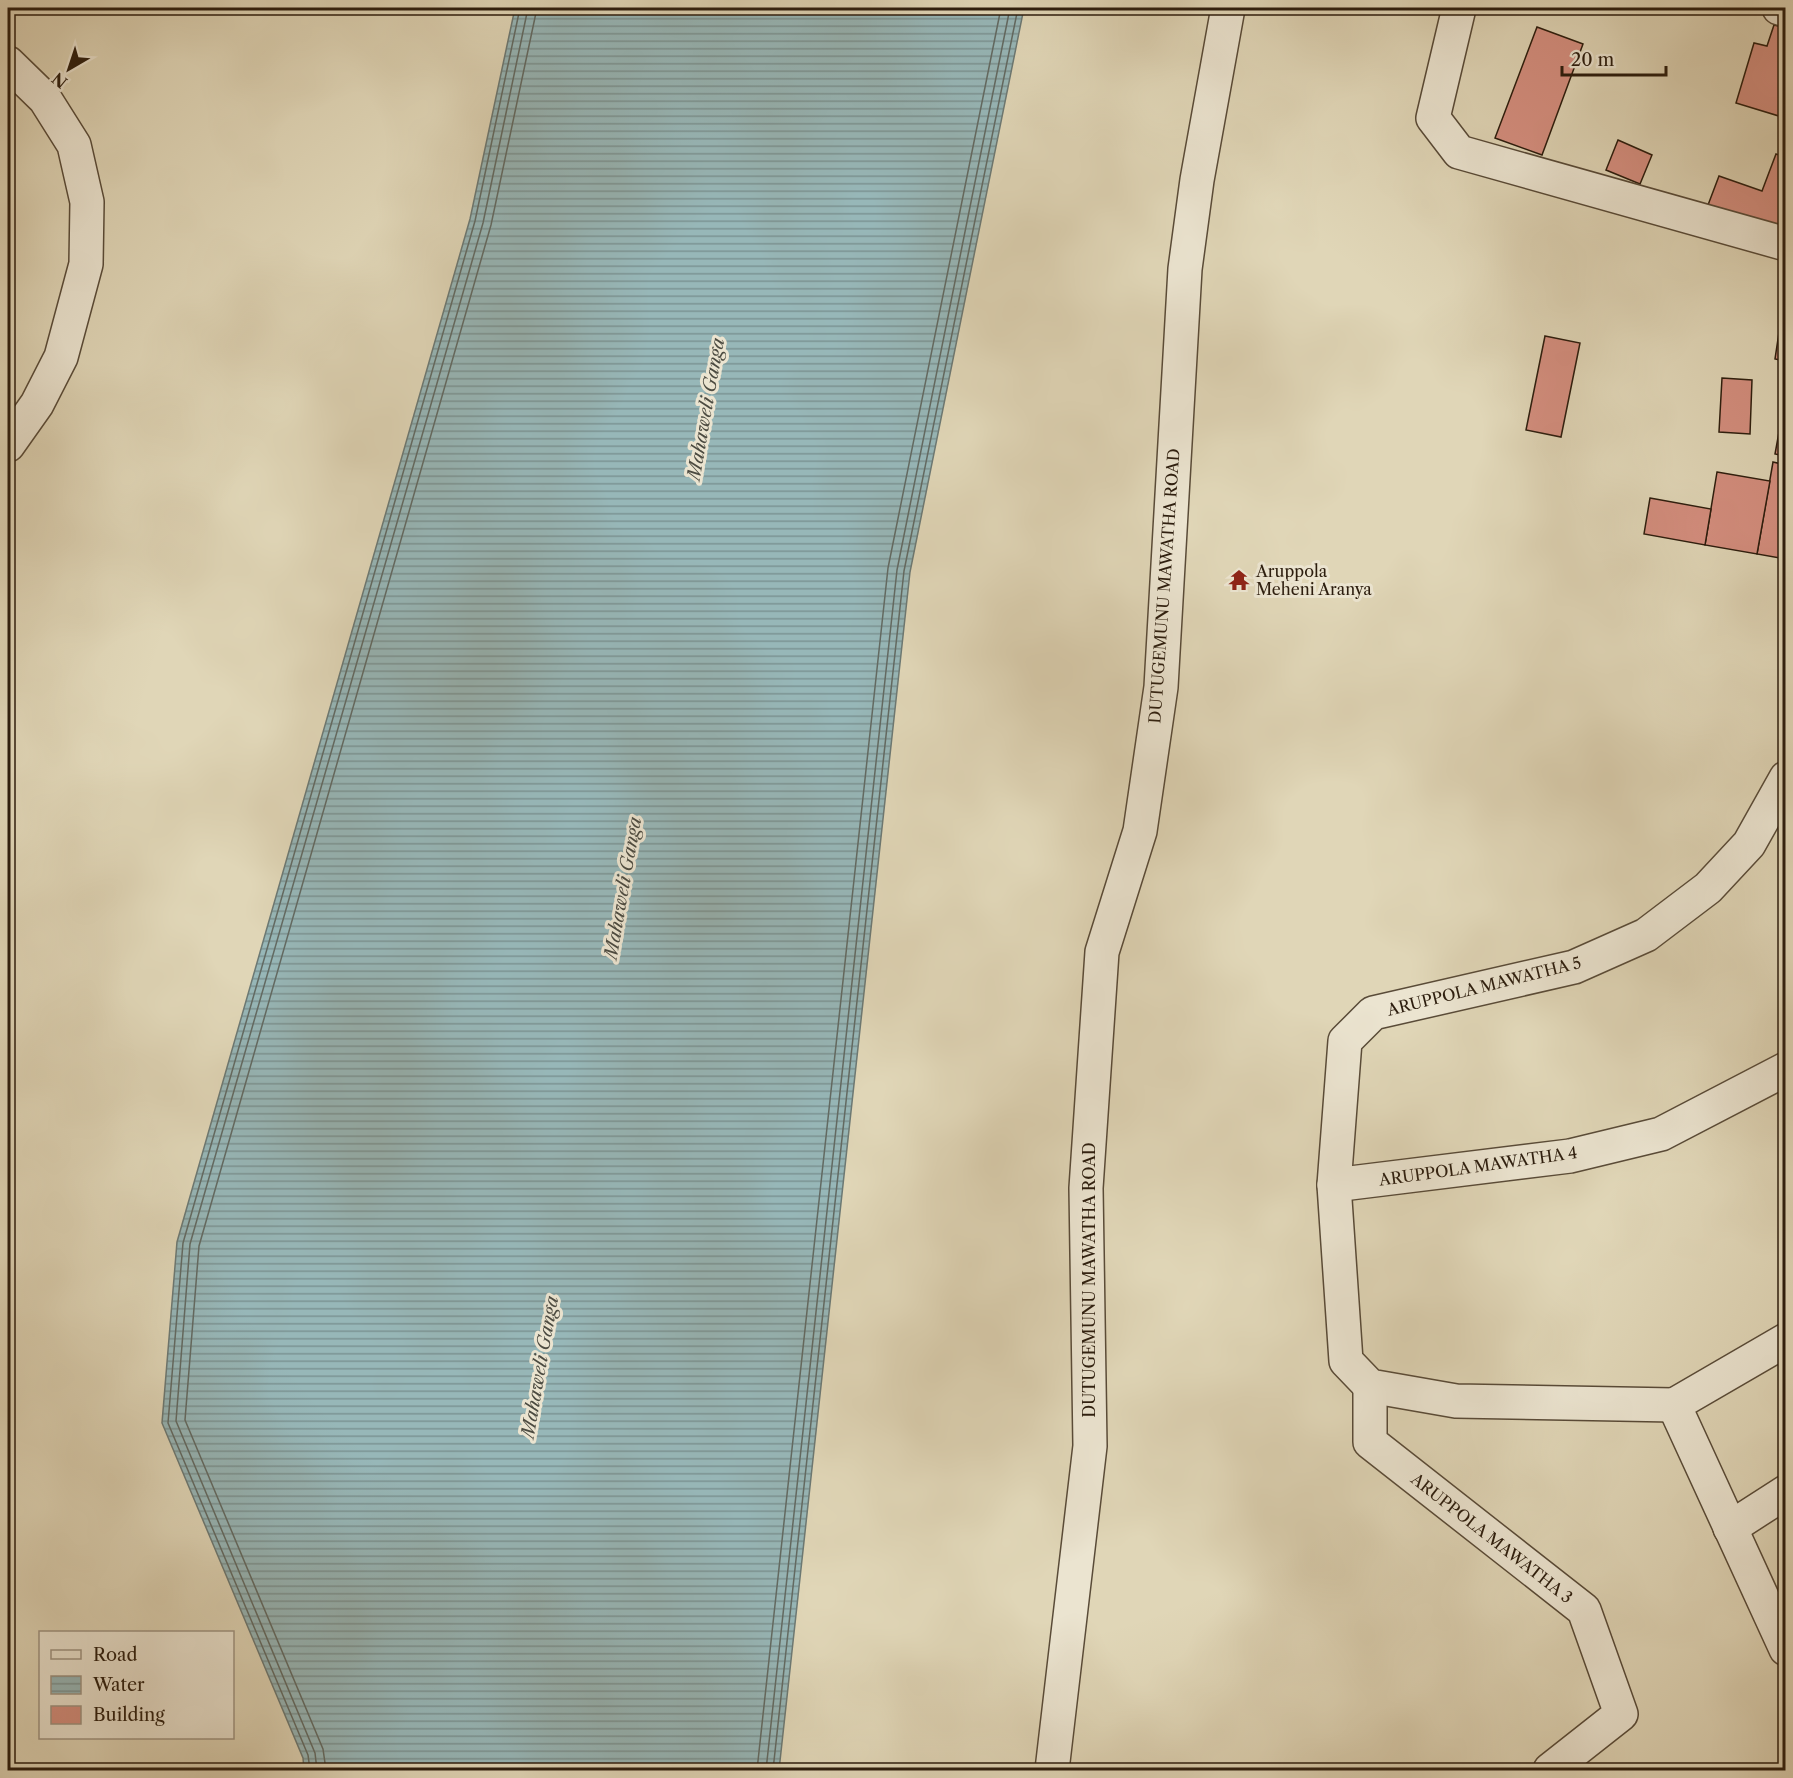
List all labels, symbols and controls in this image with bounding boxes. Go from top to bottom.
north arrow [39,39,99,99]
scale bar [1562,39,1666,77]
text: 20 m [1571,49,1615,71]
text: N [48,68,71,93]
water label: Mahaweli Ganga [682,336,729,484]
street label: DUTUGEMUNU MAWATHA ROAD [1144,448,1184,724]
place label: Aruppola Meheni Aranya [1255,561,1372,599]
temple icon: Aruppola Meheni Aranya [1227,568,1251,592]
water label: Mahaweli Ganga [599,815,646,963]
street label: ARUPPOLA MAWATHA 5 [1384,952,1583,1020]
street label: DUTUGEMUNU MAWATHA ROAD [1079,1142,1099,1418]
street label: ARUPPOLA MAWATHA 4 [1377,1142,1578,1190]
water label: Mahaweli Ganga [516,1294,563,1442]
street label: ARUPPOLA MAWATHA 3 [1406,1468,1577,1607]
legend [39,1631,234,1739]
text: Road [93,1644,138,1666]
text: Water [92,1674,145,1696]
text: Building [93,1704,165,1726]

